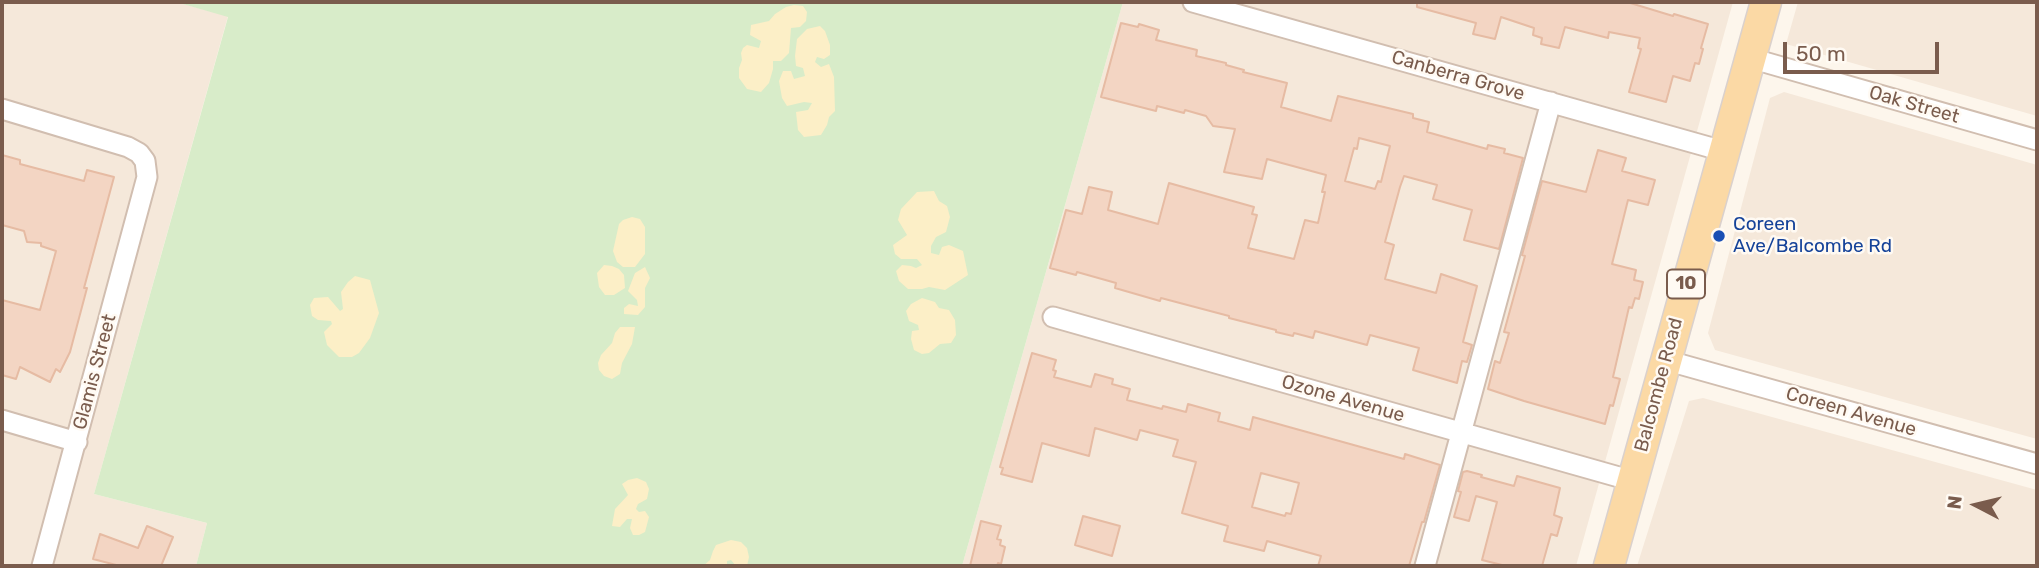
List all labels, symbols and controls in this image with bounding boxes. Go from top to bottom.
scale bar [1787,28,1943,72]
text: 50 m [1796,41,1846,66]
street label: Canberra Grove [1389,46,1527,106]
street label: Oak Street [1866,81,1962,129]
place label: Coreen Ave/Balcombe Rd [1733,214,1892,258]
marker: Coreen Ave/Balcombe Rd [1711,228,1727,244]
road number: 10 [1667,270,1705,298]
street label: Glamis Street [69,312,121,432]
street label: Balcombe Road [1630,316,1688,454]
street label: Ozone Avenue [1279,371,1407,427]
street label: Coreen Avenue [1783,382,1919,442]
north arrow [1941,470,2011,540]
text: N [1942,494,1967,511]

